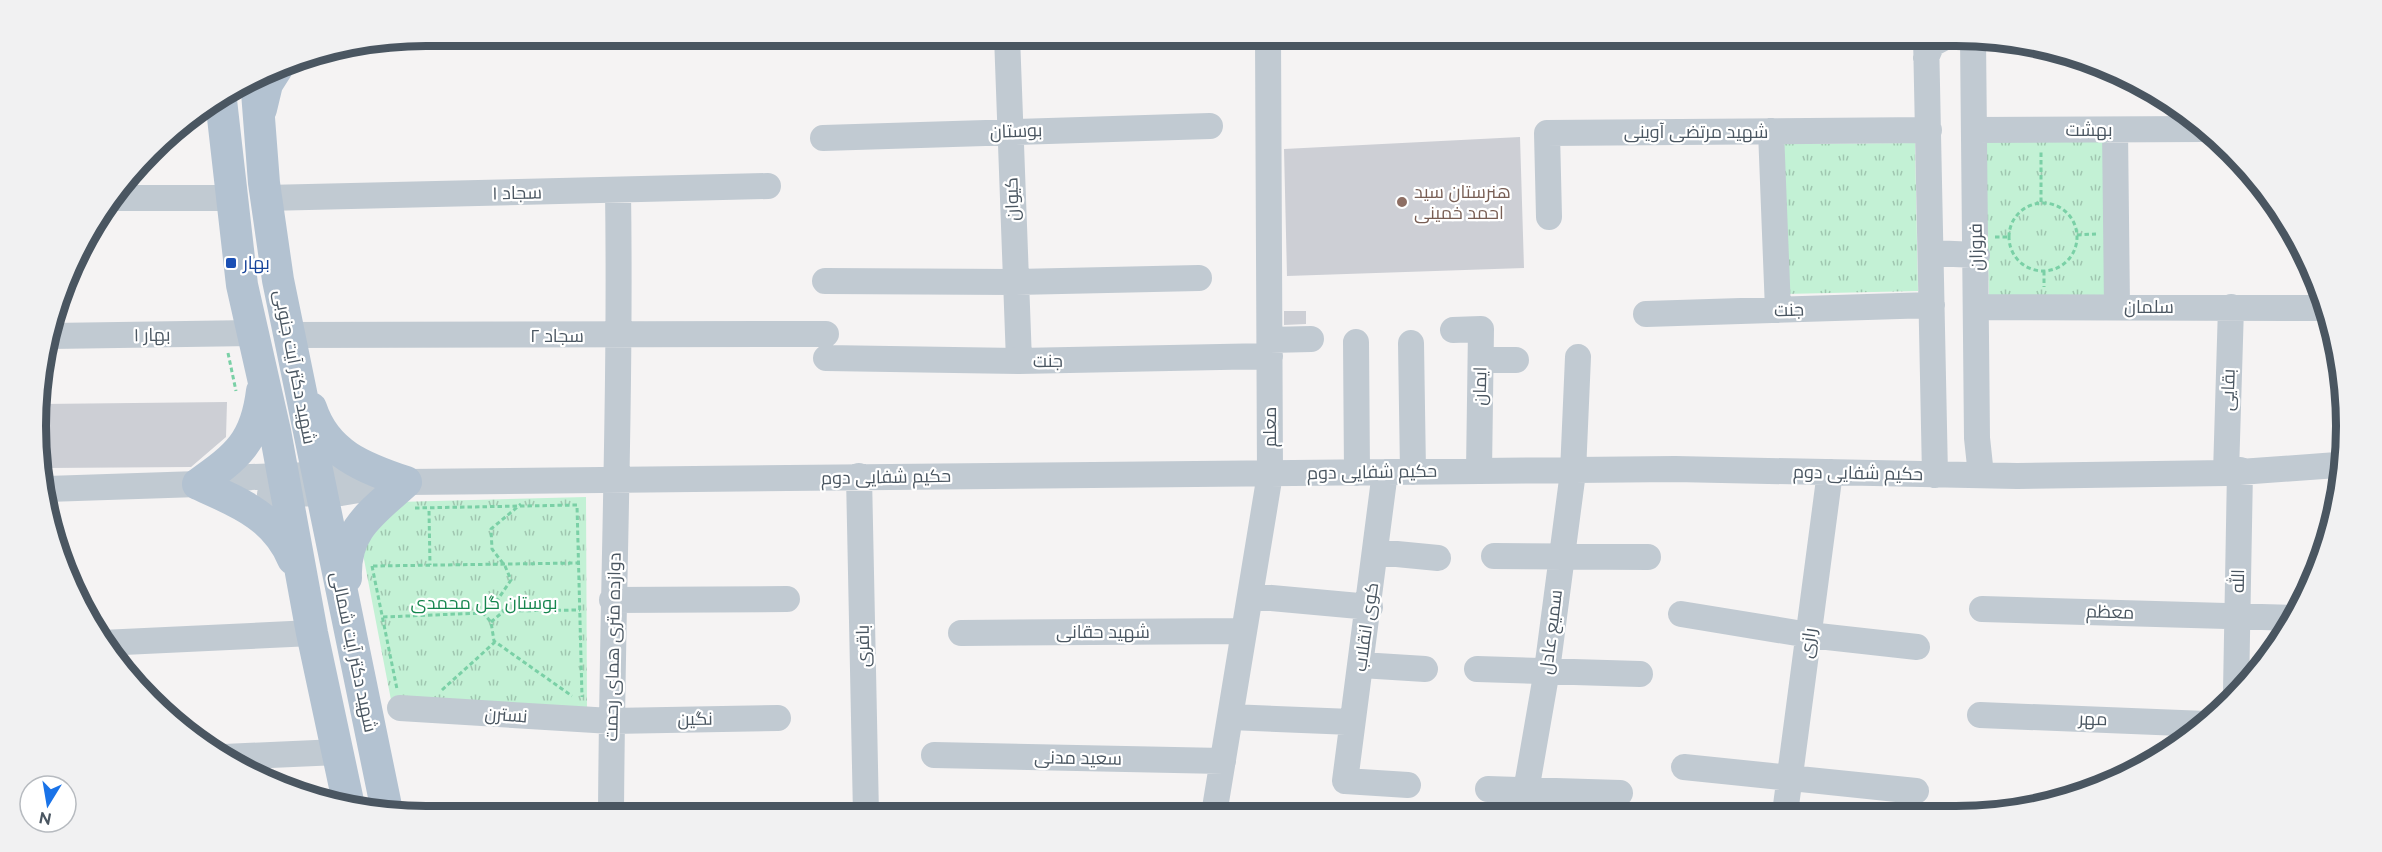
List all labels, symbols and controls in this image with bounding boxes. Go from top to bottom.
street label: بوستان [989,119,1043,143]
street label: بهشت [2066,119,2112,141]
street label: شهید مرتضی آوینی [1624,121,1768,143]
street label: کیوان [1000,177,1024,221]
place label: هنرستان سید احمد خمینی [1414,181,1511,224]
street label: سجاد ۱ [492,182,542,203]
marker: هنرستان سید احمد خمینی [1395,195,1409,209]
street label: فروزان [1965,223,1987,271]
place label: بهار [242,252,270,274]
marker: بهار [224,256,238,270]
street label: شهید دکتر آیت جنوبی [269,288,321,446]
street label: سلمان [2124,296,2174,318]
street label: جنت [1774,298,1804,321]
street label: بهار ۱ [133,324,171,346]
street label: سجاد ۲ [530,325,584,346]
street label: جنت [1033,350,1063,371]
street label: ایمان [1469,366,1491,406]
street label: بقایی [2216,368,2240,412]
street label: معلم [1259,407,1282,447]
street label: حکیم شفایی دوم [1307,460,1437,485]
street label: حکیم شفایی دوم [1793,461,1923,486]
street label: حکیم شفایی دوم [821,465,951,490]
street label: دوازده متری همای رحمت [600,552,626,742]
street label: الله [2226,569,2248,593]
street label: شهید دکتر آیت شمالی [326,570,382,734]
street label: کوی انقلاب [1349,581,1383,673]
street label: سمیع عادل [1535,589,1568,676]
park label: بوستان گل محمدی [411,592,557,614]
street label: معظم [2085,600,2135,625]
street label: شهید حقانی [1056,621,1150,643]
street label: باقری [852,625,874,667]
street label: رازی [1795,626,1821,660]
street label: نسترن [484,703,528,727]
street label: مهر [2077,707,2108,730]
street label: نگین [677,708,713,730]
street label: سعید مدنی [1034,746,1122,770]
north arrow [18,774,78,834]
text: N [37,808,53,829]

